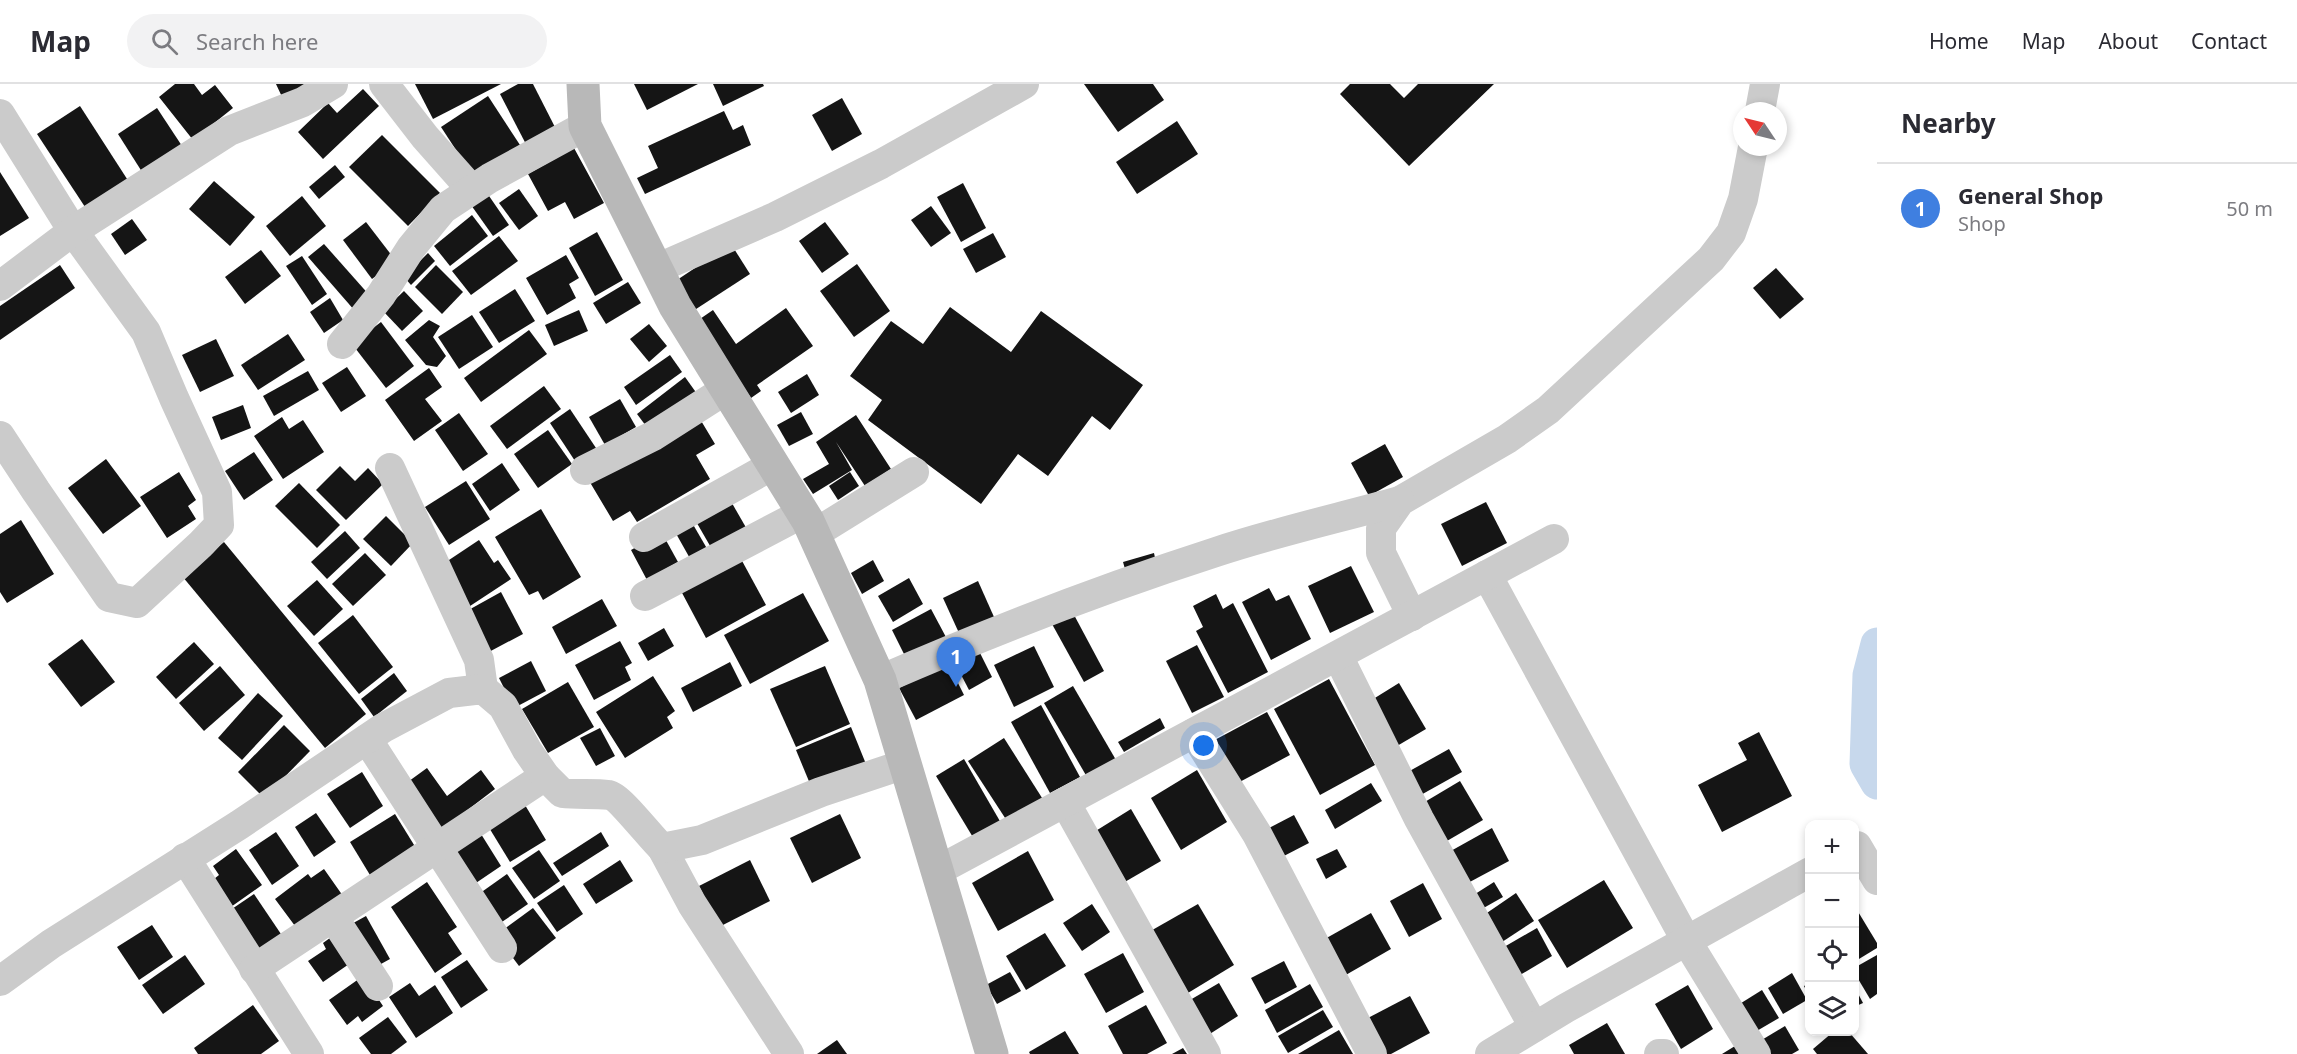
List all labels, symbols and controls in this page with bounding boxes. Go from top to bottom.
search box [127,14,547,68]
text: Map [30,22,91,60]
icon: search [148,25,181,58]
text: Search here [196,26,318,56]
text: Home [1929,27,1989,55]
text: Map [2022,27,2065,55]
text: About [2098,27,2158,55]
text: Contact [2191,27,2267,55]
north arrow [1733,102,1787,156]
text: Nearby [1901,105,1996,141]
text: General Shop [1958,180,2103,210]
text: 1 [1915,195,1926,222]
text: 50 m [2226,195,2273,222]
text: Shop [1958,210,2006,237]
pin: 1 [936,638,976,687]
your location [1189,731,1218,760]
map controls [1805,820,1859,1036]
button: + [1805,820,1859,874]
button: − [1805,874,1859,928]
button: locate [1805,928,1859,982]
button: layers [1805,982,1859,1036]

